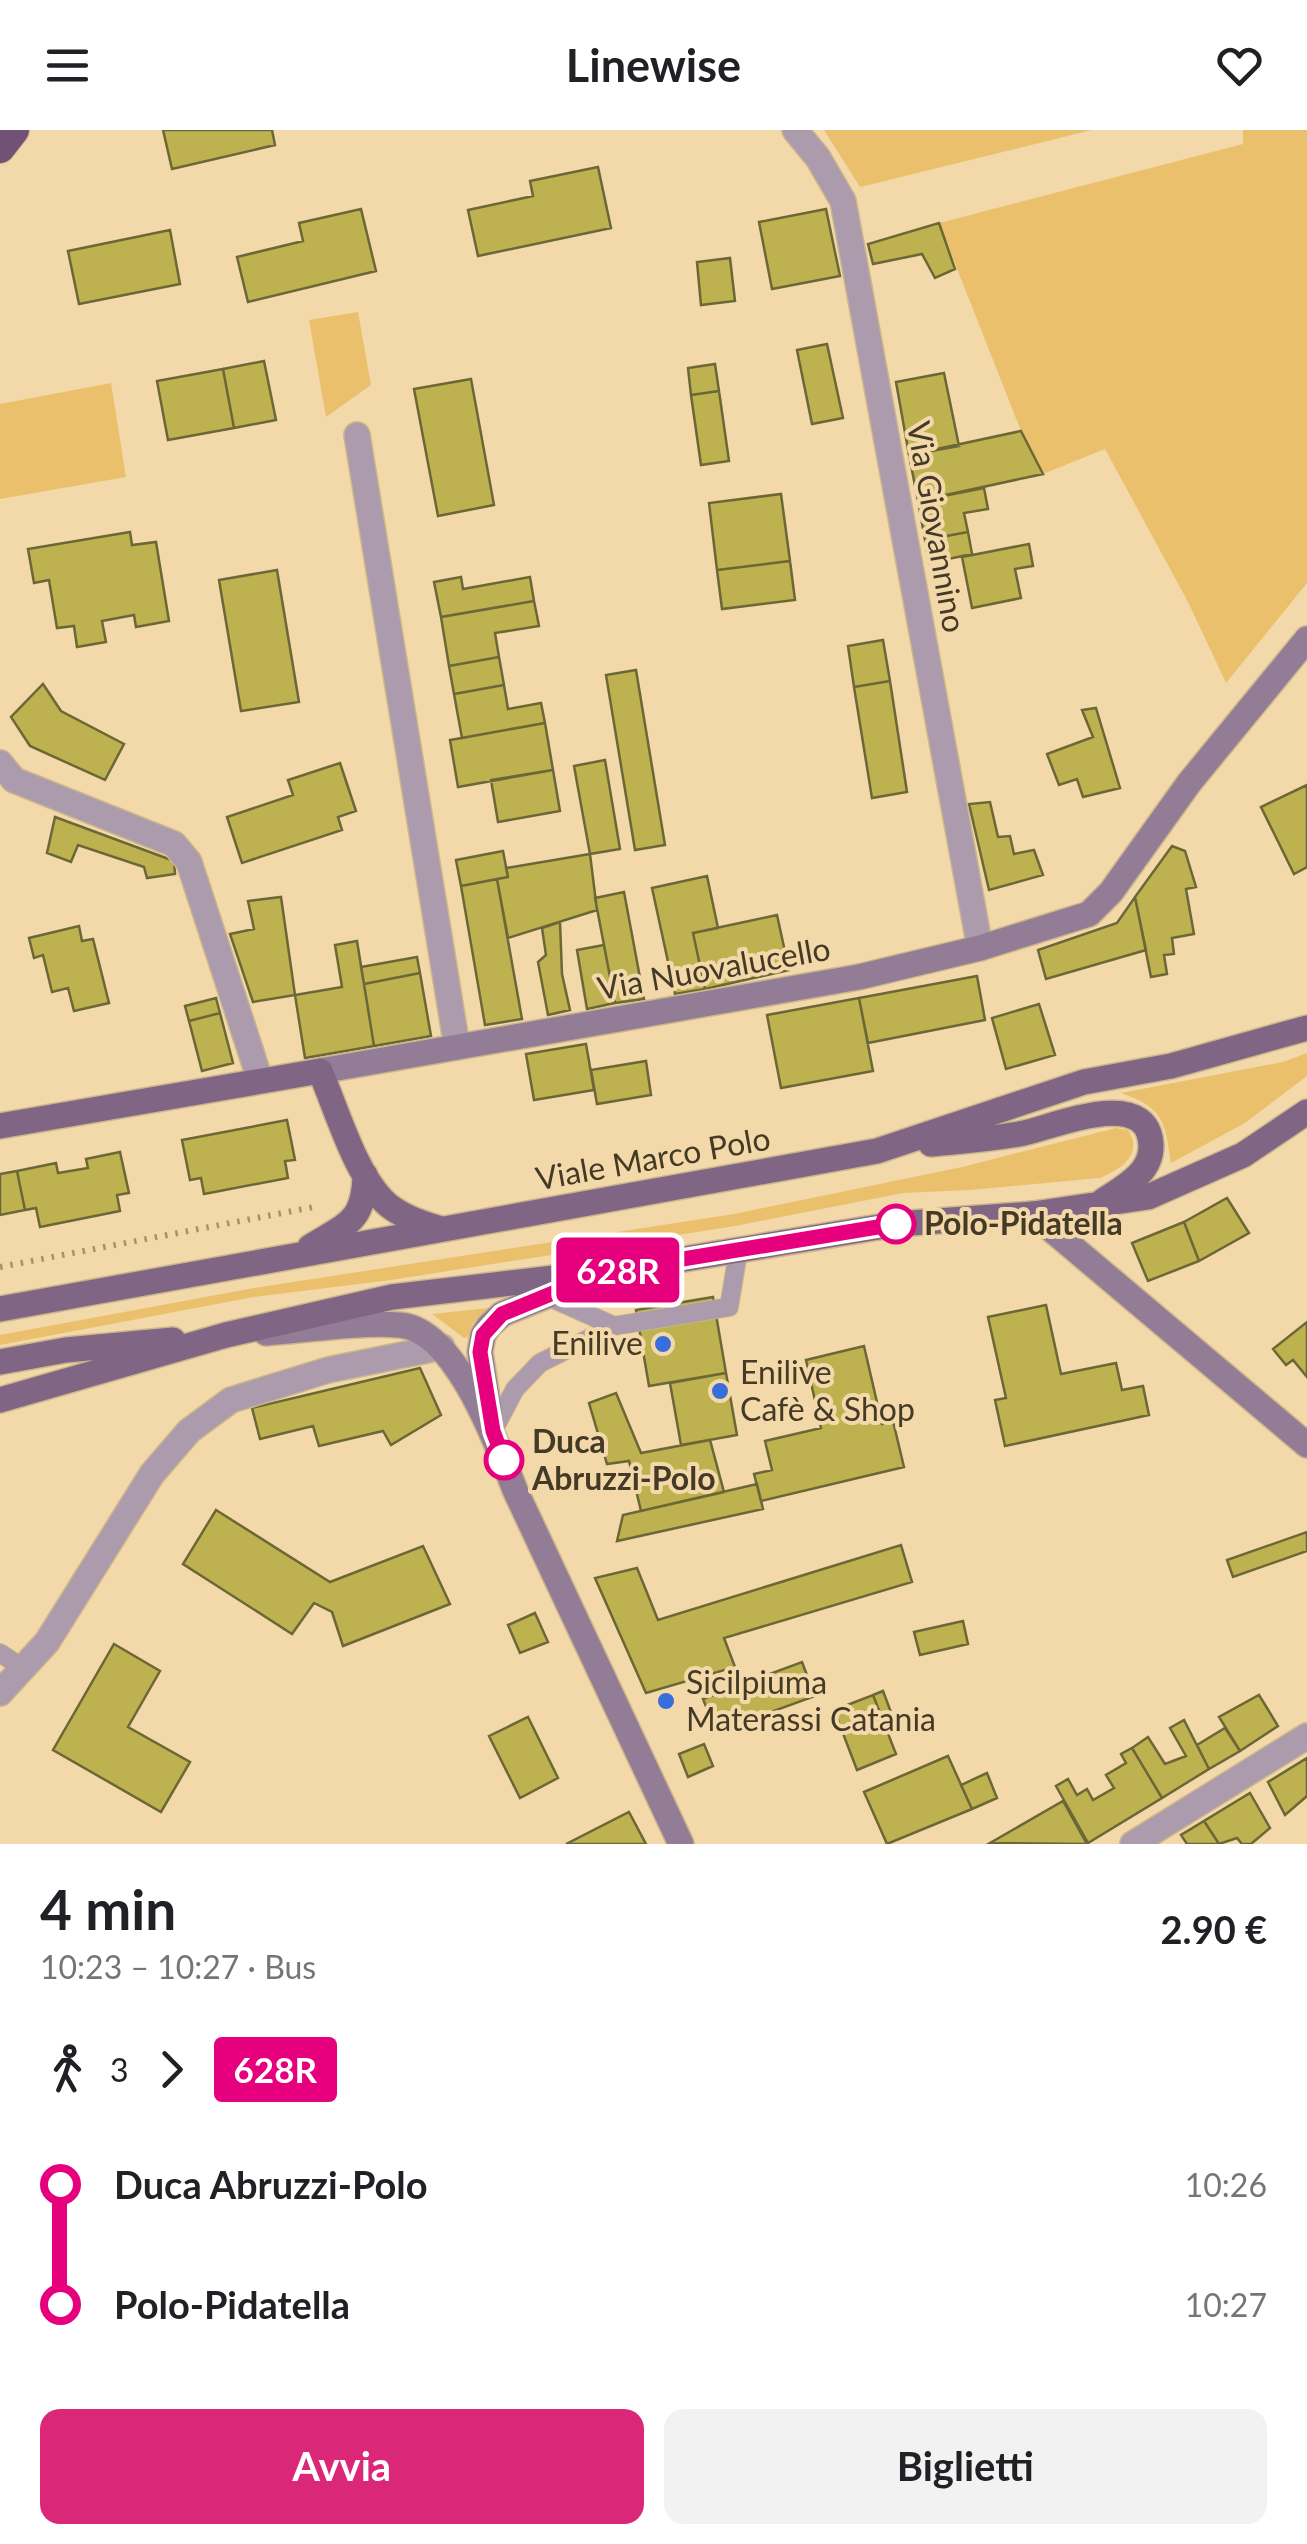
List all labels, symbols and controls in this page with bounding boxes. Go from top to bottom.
icon: menu [40,38,95,93]
text: Linewise [566,38,741,92]
icon: heart [1212,38,1267,93]
street label: Via Giovannino [900,418,975,635]
street label: Via Nuovalucello [594,928,833,1007]
street label: Viale Marco Polo [532,1118,773,1197]
place label: Polo-Pidatella [924,1203,1123,1242]
marker: Polo-Pidatella [877,1205,915,1243]
line badge: 628R [548,1238,688,1302]
text: 628R [576,1249,660,1291]
place label: Enilive [551,1323,643,1362]
marker: Enilive [652,1333,674,1355]
place label: Enilive Cafè & Shop [740,1352,915,1428]
marker: Enilive Cafè & Shop [709,1380,731,1402]
place label: Duca Abruzzi-Polo [531,1421,716,1497]
marker: Duca Abruzzi-Polo [485,1441,523,1479]
place label: Sicilpiuma Materassi Catania [686,1662,936,1738]
marker: Sicilpiuma Materassi Catania [655,1690,677,1712]
text: 4 min [40,1876,176,1942]
text: 2.90 € [1161,1906,1267,1952]
text: 10:23 – 10:27 · Bus [40,1947,316,1986]
icon: walk [40,2042,95,2097]
icon: forward [144,2042,199,2097]
text: 628R [234,2048,317,2090]
text: 3 [110,2050,129,2089]
text: Duca Abruzzi-Polo [114,2161,428,2207]
text: 10:26 [1185,2165,1267,2204]
text: Polo-Pidatella [114,2281,350,2327]
text: 10:27 [1185,2285,1267,2324]
button: Avvia [40,2409,644,2524]
button: Biglietti [664,2409,1267,2524]

